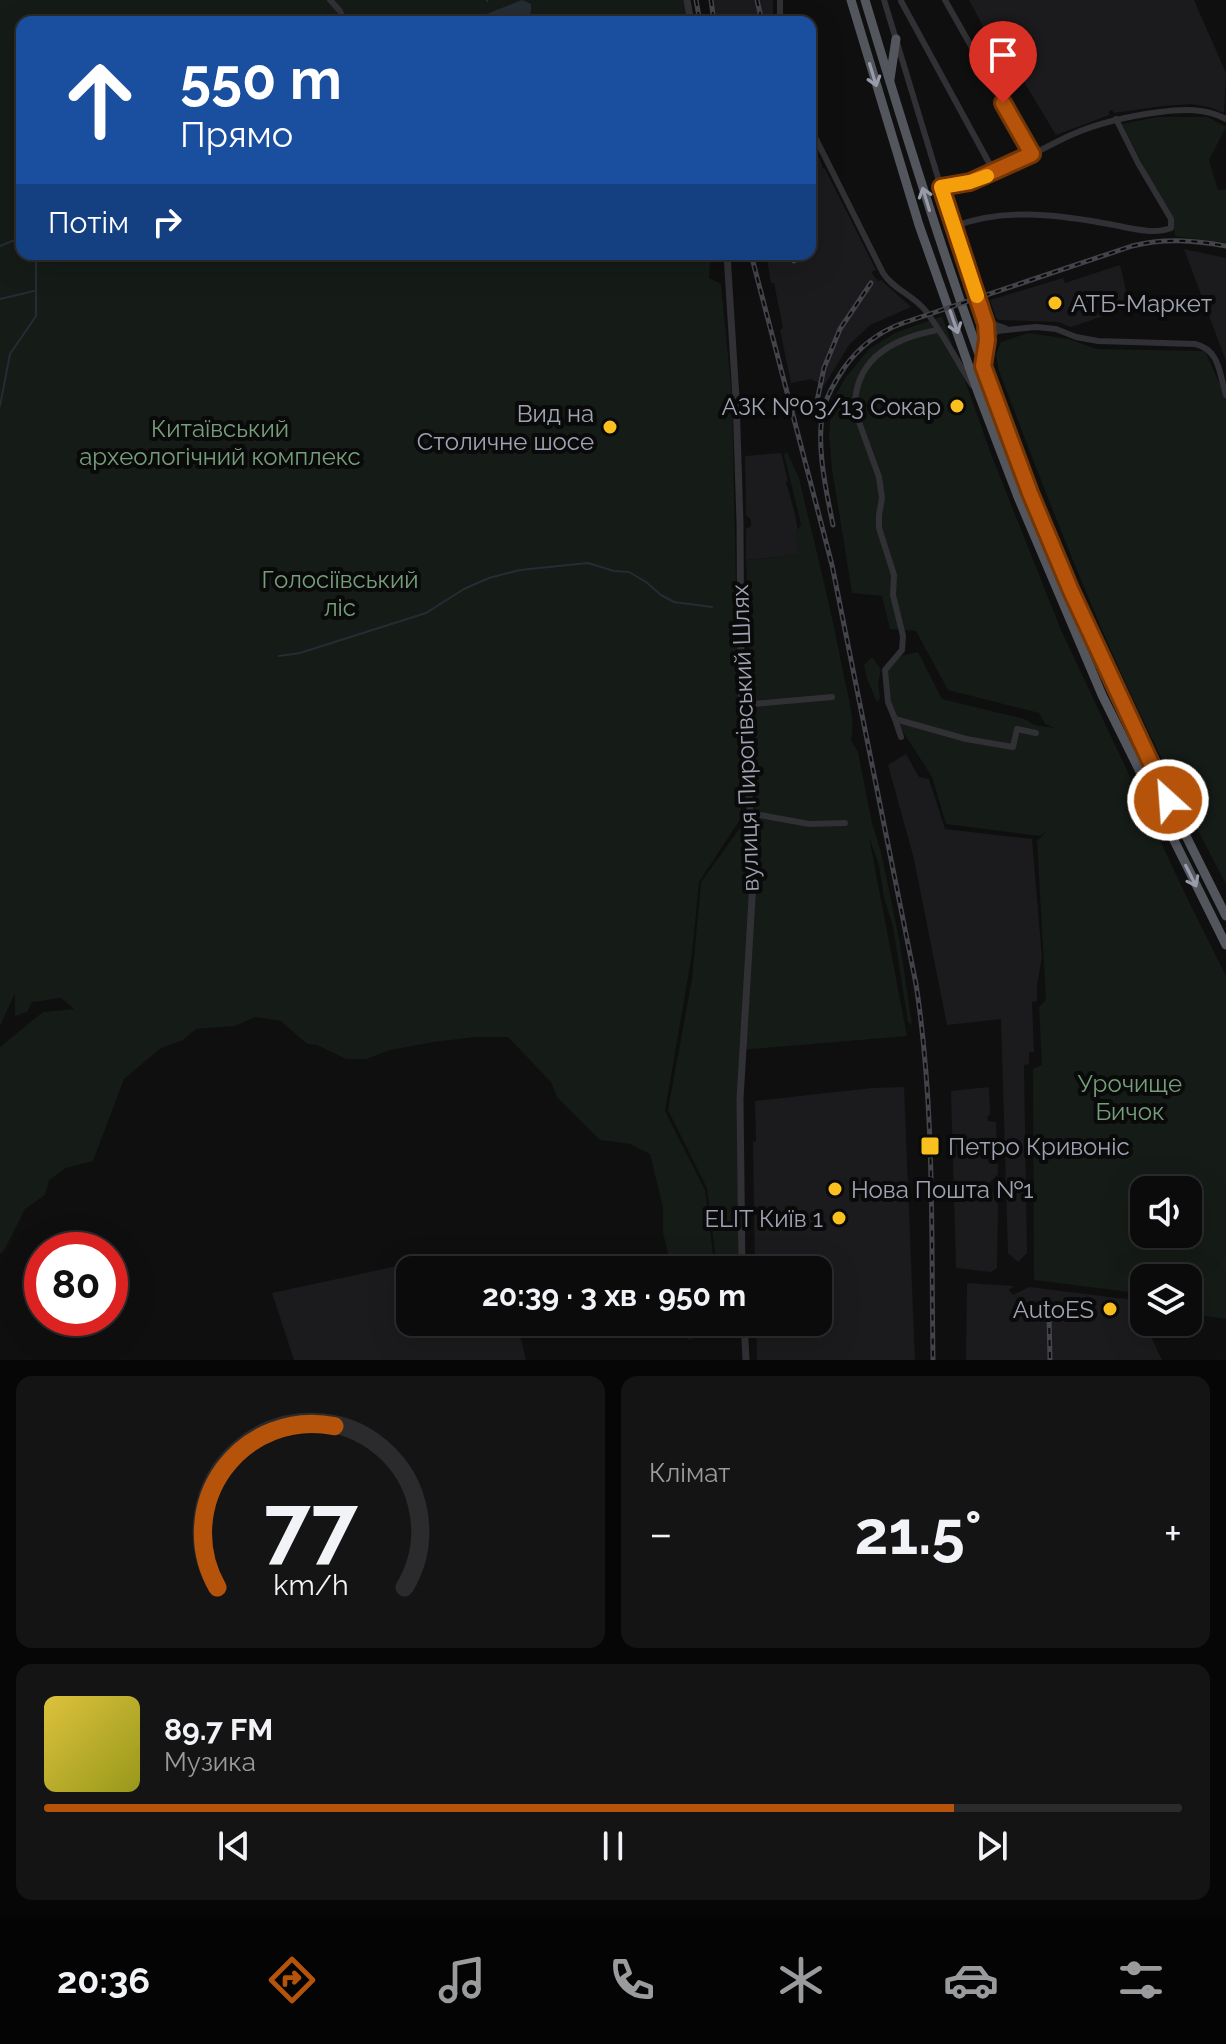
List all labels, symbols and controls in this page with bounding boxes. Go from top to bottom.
pin [969,21,1037,103]
icon: arrive [981,33,1025,77]
text: 550 m [180,46,342,112]
icon: ahead [48,48,152,152]
one-way arrow [866,61,881,87]
text: Прямо [180,113,293,155]
one-way arrow [918,187,933,213]
icon: right [145,200,189,244]
text: Потім [48,205,129,240]
place label: АТБ-Маркет [1071,289,1213,318]
marker: АТБ-Маркет [1046,294,1064,312]
one-way arrow [947,309,962,334]
place label: АЗК №03/13 Сокар [722,392,941,421]
marker: АЗК №03/13 Сокар [948,397,966,415]
place label: Вид на Столичне шосе [417,399,594,456]
park label: Китаївський археологічний комплекс [79,414,361,471]
marker: Вид на Столичне шосе [601,418,619,436]
park label: Голосіївський ліс [262,565,418,622]
street label: вулиця Пирогівський Шлях [725,584,765,892]
position arrow [1126,758,1210,842]
one-way arrow [1184,863,1199,887]
park label: Урочище Бичок [1078,1069,1182,1126]
place label: Петро Кривоніс [948,1132,1130,1161]
marker: Петро Кривоніс [919,1135,941,1157]
place label: Нова Пошта №1 [851,1175,1034,1204]
map controls [1130,1176,1202,1336]
button: sound [1130,1176,1202,1248]
marker: Нова Пошта №1 [826,1180,844,1198]
place label: ELIT Київ 1 [704,1204,823,1233]
marker: ELIT Київ 1 [830,1209,848,1227]
speed limit sign: 80 [24,1232,128,1336]
button: layers [1130,1264,1202,1336]
text: 20:39 · 3 хв · 950 m [482,1278,746,1313]
place label: AutoES [1013,1295,1094,1324]
marker: AutoES [1101,1300,1119,1318]
text: Клімат [649,1458,731,1488]
text: 77 [264,1476,358,1573]
text: 21.5° [855,1498,982,1568]
text: − [649,1508,673,1559]
text: + [1164,1508,1182,1559]
text: km/h [273,1568,348,1602]
text: 89.7 FM [164,1712,273,1747]
text: Музика [164,1747,256,1777]
icon: previous [212,1824,256,1868]
icon: pause [591,1824,635,1868]
icon: next [970,1824,1014,1868]
icon: directions [264,1952,320,2008]
icon: music [434,1952,490,2008]
icon: phone [604,1952,660,2008]
icon: climate [773,1952,829,2008]
icon: car [943,1952,999,2008]
icon: filters [1113,1952,1169,2008]
text: 20:36 [57,1959,150,2001]

